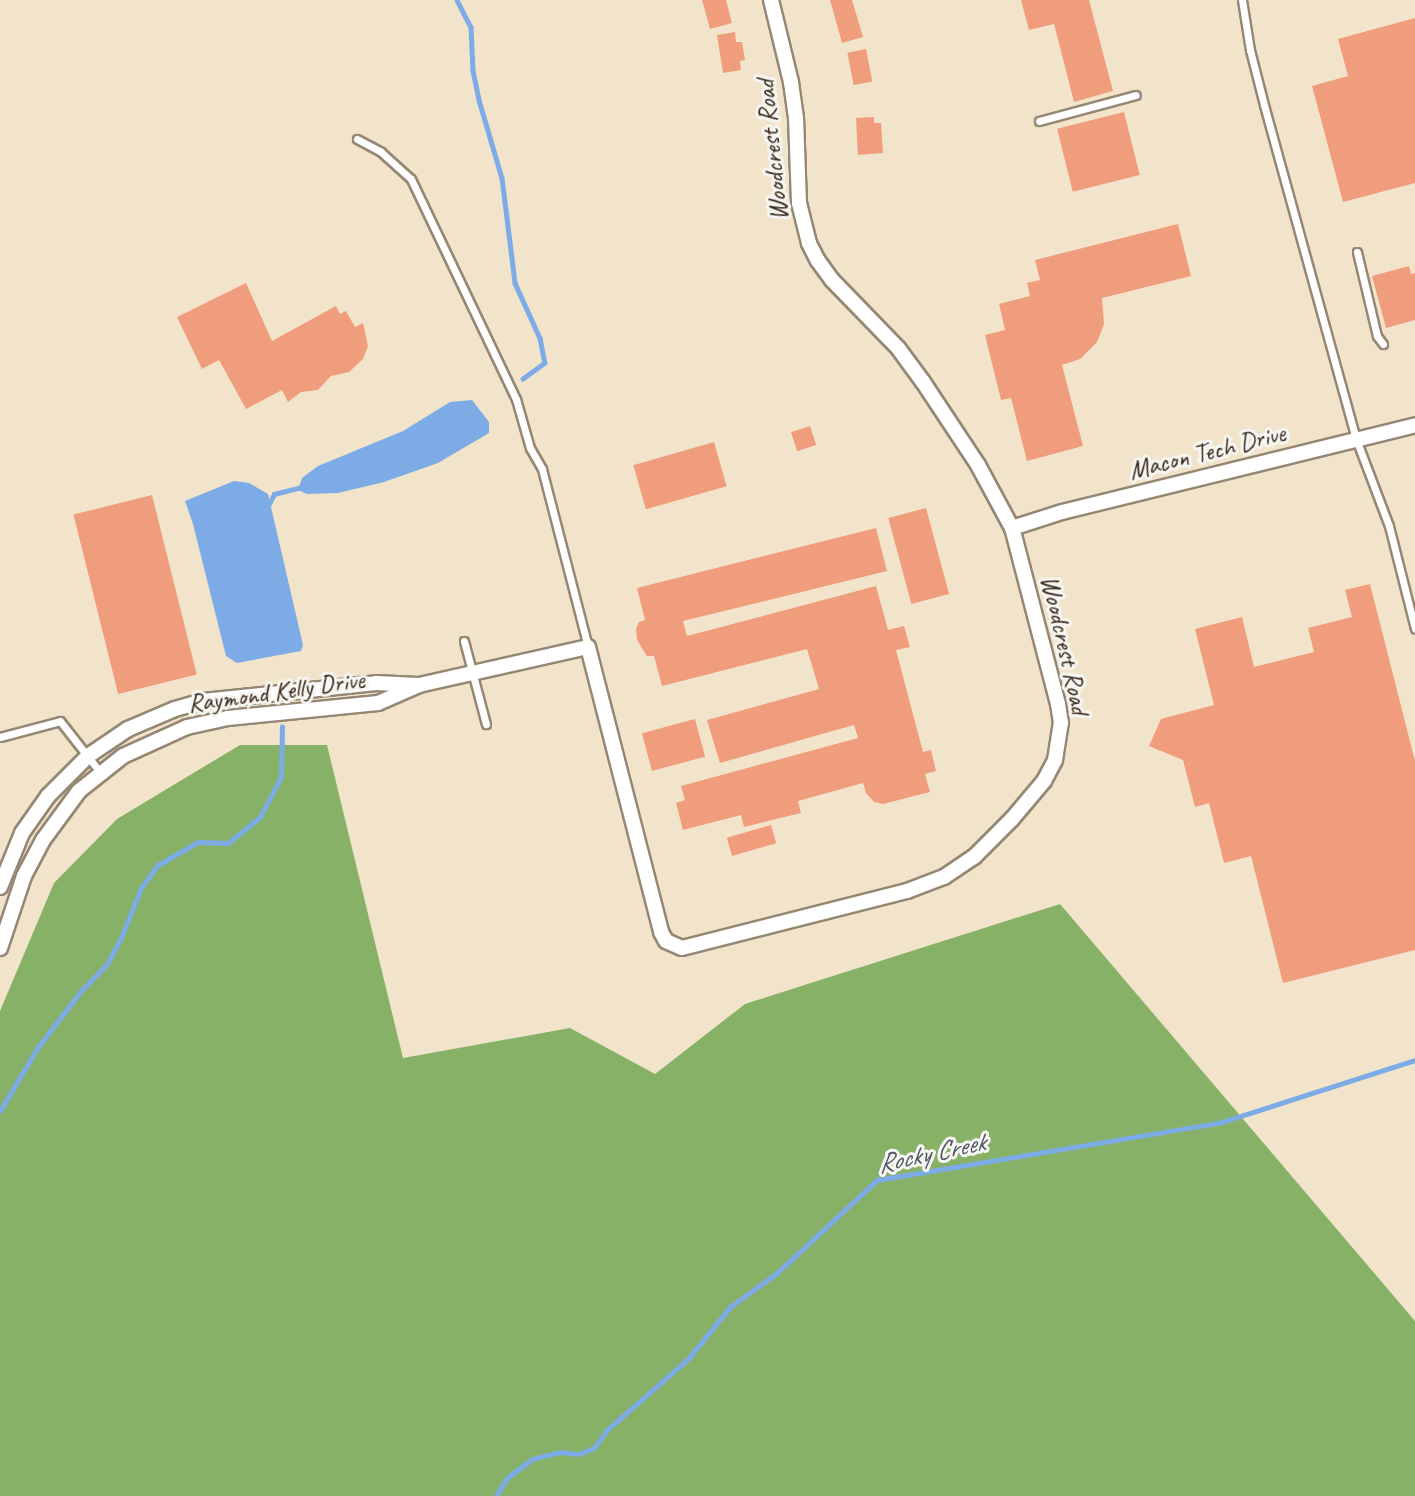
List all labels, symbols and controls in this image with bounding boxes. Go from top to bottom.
street label: Woodcrest Road [749,78,795,222]
street label: Macon Tech Drive [1126,418,1288,486]
street label: Woodcrest Road [1034,573,1096,717]
street label: Raymond Kelly Drive [186,664,366,720]
water label: Rocky Creek [874,1126,988,1180]

